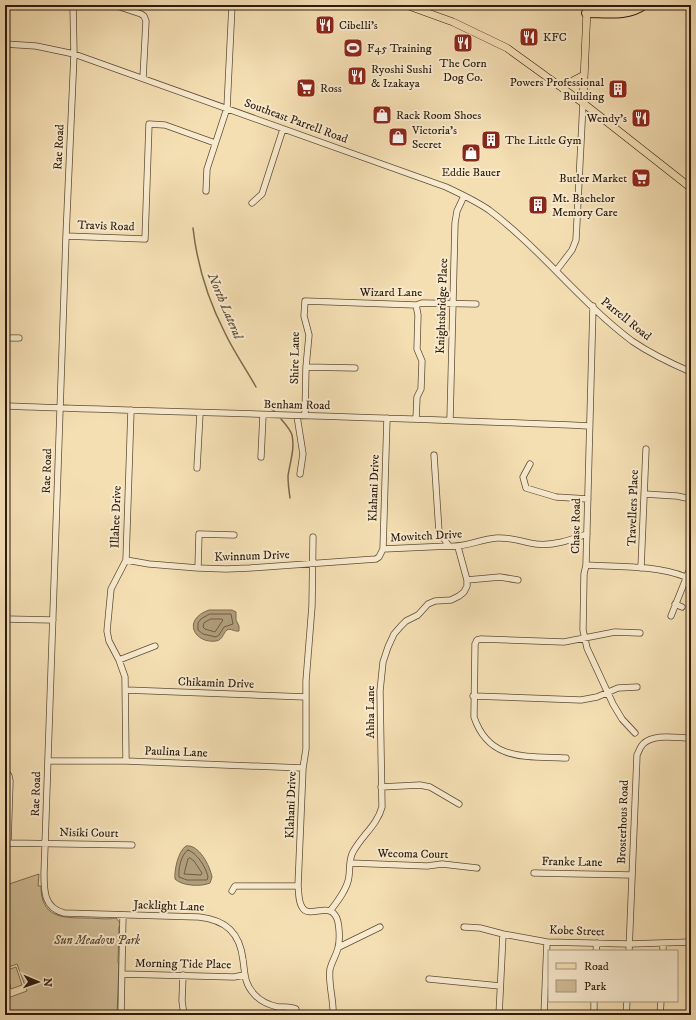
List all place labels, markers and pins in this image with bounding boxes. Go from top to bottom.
restaurant icon: Cibelli's [314,14,336,36]
place label: Cibelli's [339,18,378,33]
restaurant icon: KFC [518,26,540,48]
place label: KFC [543,30,567,45]
restaurant icon: The Corn Dog Co. [452,32,474,54]
sports icon: F45 Training [342,37,364,59]
place label: F45 Training [367,41,432,56]
place label: The Corn Dog Co. [439,56,487,85]
place label: Ryoshi Sushi & Izakaya [371,62,432,91]
restaurant icon: Ryoshi Sushi & Izakaya [346,65,368,87]
place label: Powers Professional Building [510,75,604,104]
supermarket icon: Ross [295,77,317,99]
building icon: Powers Professional Building [607,78,629,100]
place label: Ross [320,81,342,96]
shop icon: Rack Room Shoes [371,104,393,126]
restaurant icon: Wendy's [630,107,652,129]
place label: Rack Room Shoes [396,108,481,123]
place label: Wendy's [586,111,627,126]
place label: Victoria's Secret [411,123,457,152]
shop icon: Victoria's Secret [387,126,409,148]
building icon: The Little Gym [480,129,502,151]
place label: The Little Gym [505,133,581,148]
shop icon: Eddie Bauer [460,142,482,164]
place label: Eddie Bauer [441,165,501,180]
supermarket icon: Butler Market [630,167,652,189]
place label: Butler Market [559,171,627,186]
place label: Mt. Bachelor Memory Care [552,191,618,220]
building icon: Mt. Bachelor Memory Care [527,194,549,216]

